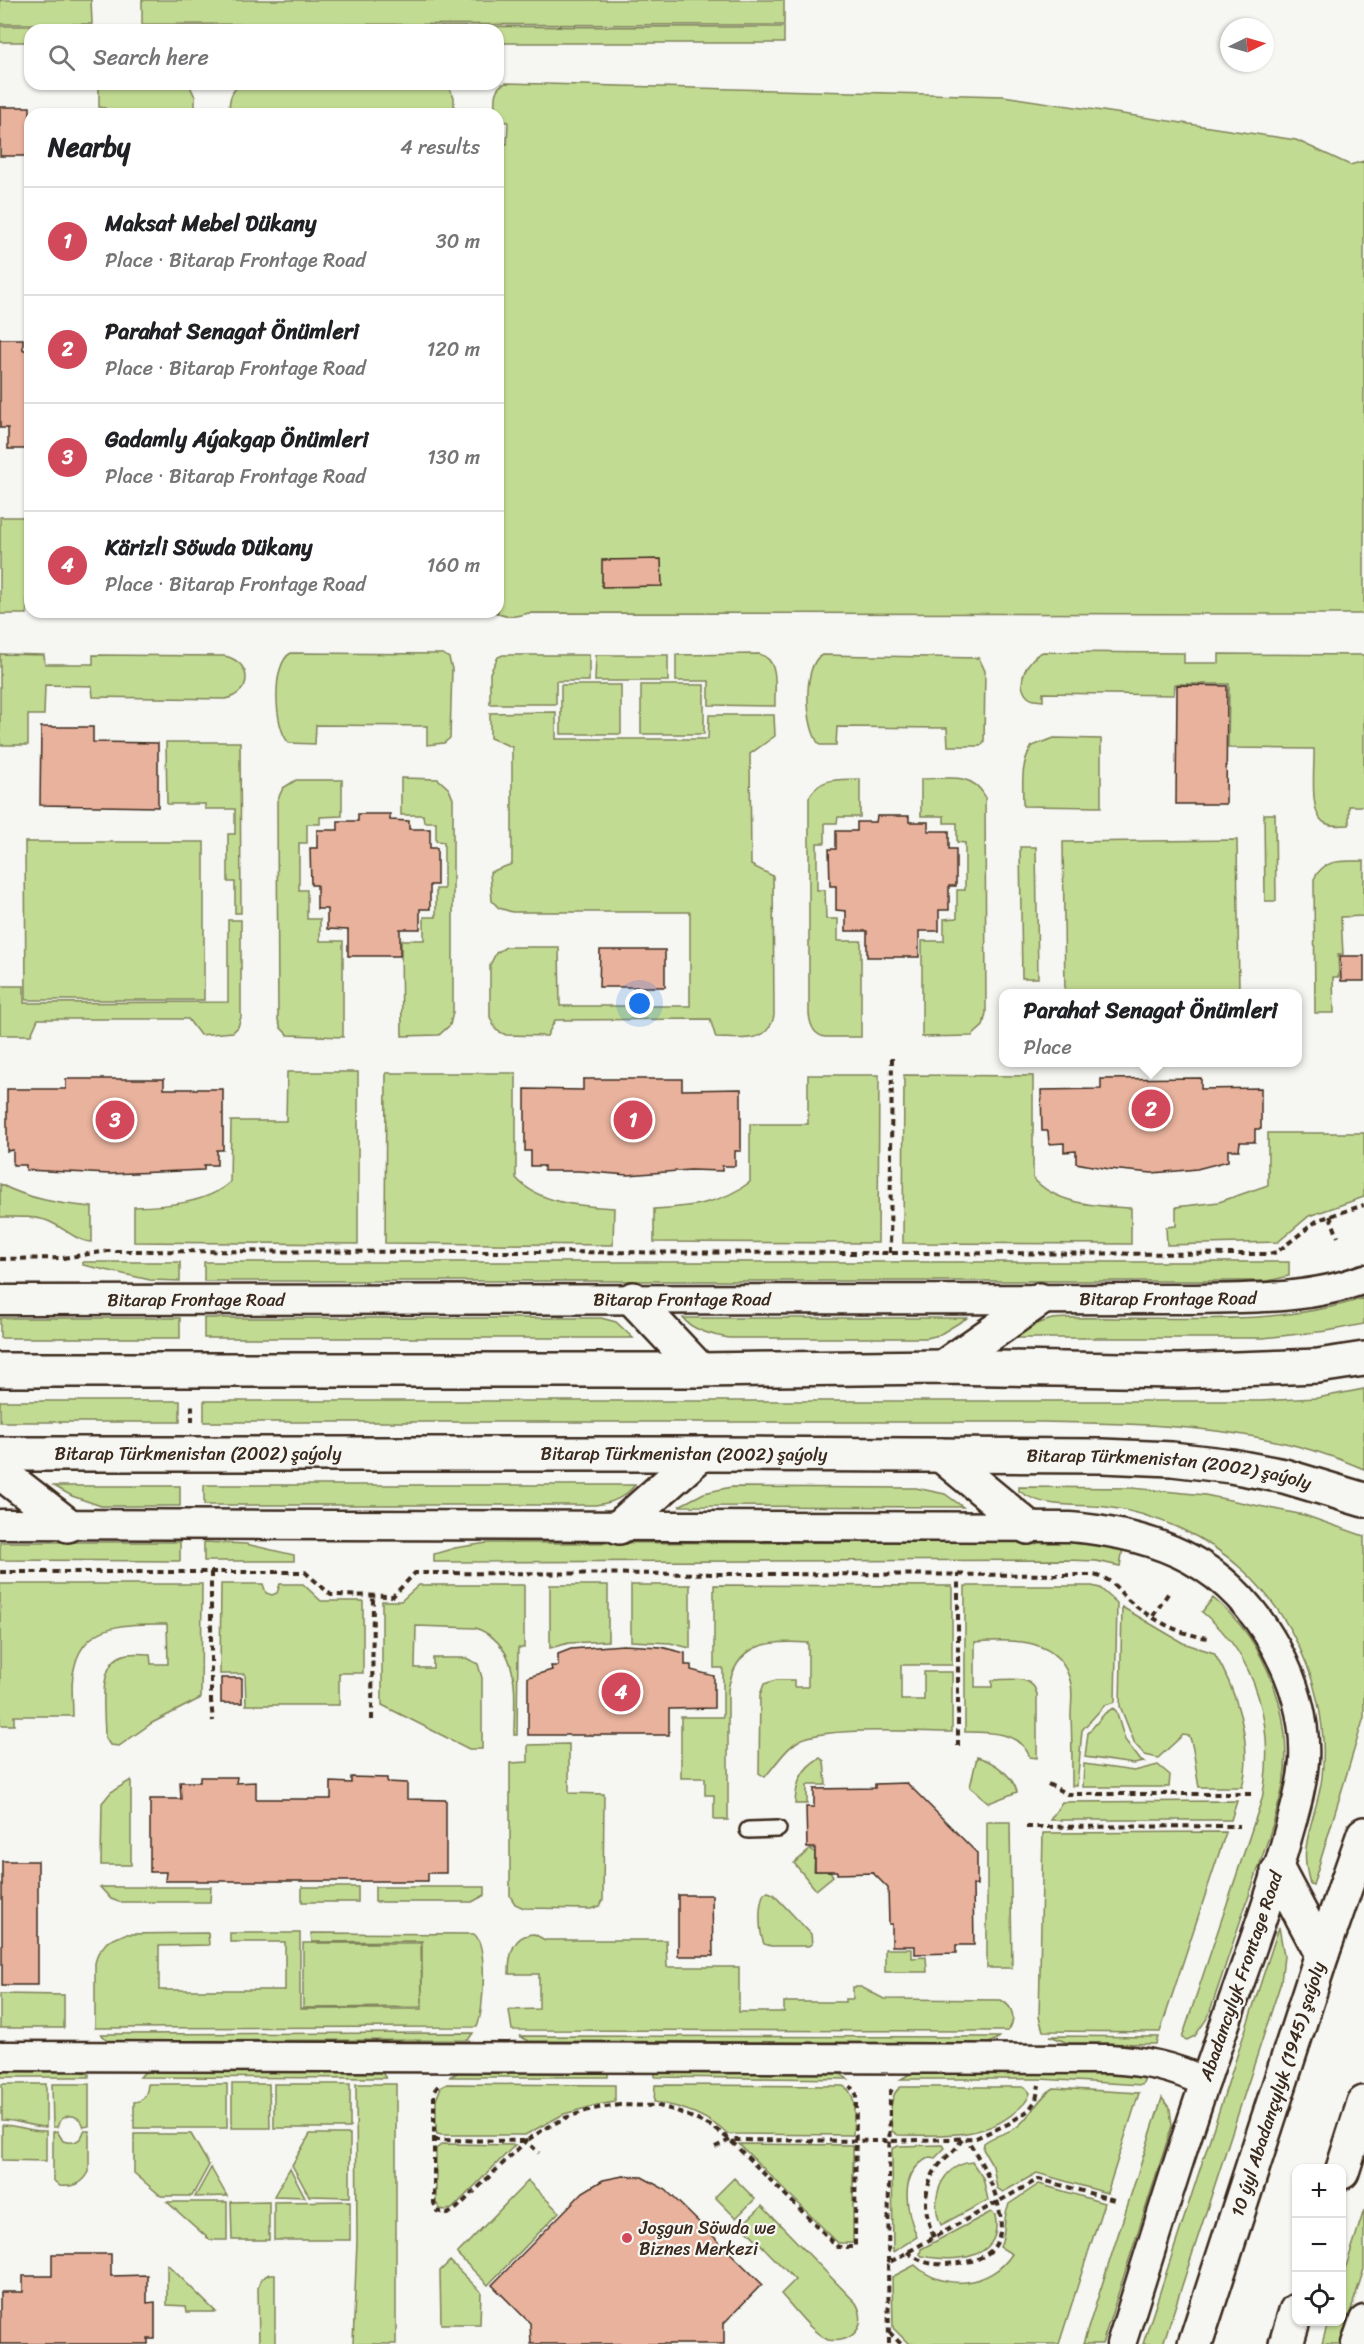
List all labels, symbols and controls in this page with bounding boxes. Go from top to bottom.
north arrow [1220,18,1274,72]
search box [24,24,504,90]
text: Search here [93,38,209,77]
icon: search [45,41,78,74]
text: Nearby [48,124,130,170]
text: 4 results [400,130,480,165]
text: Maksat Mebel Dükany [105,204,316,243]
text: 1 [63,224,72,259]
text: 30 m [436,224,480,259]
text: Place · Bitarap Frontage Road [105,243,366,278]
text: Parahat Senagat Önümleri [105,312,359,351]
text: 2 [62,332,73,367]
text: 120 m [427,332,480,367]
text: Place · Bitarap Frontage Road [105,351,366,386]
text: Gadamly Aýakgap Önümleri [105,420,368,459]
text: 3 [62,440,73,475]
text: 130 m [427,440,480,475]
text: Place · Bitarap Frontage Road [105,459,366,494]
text: Kärizli Söwda Dükany [105,528,313,567]
text: 4 [61,548,74,583]
text: 160 m [427,548,480,583]
text: Place · Bitarap Frontage Road [105,567,366,602]
your location [625,989,654,1018]
popup [999,989,1302,1067]
text: Parahat Senagat Önümleri [1024,991,1277,1030]
text: Place [1024,1030,1072,1065]
pin: 2 [1132,1086,1170,1132]
pin: 3 [96,1098,134,1142]
pin: 1 [614,1098,652,1142]
street label: Bitarap Frontage Road [1079,1282,1259,1315]
street label: Bitarap Frontage Road [593,1283,772,1315]
street label: Bitarap Frontage Road [107,1284,286,1316]
street label: Bitarap Türkmenistan (2002) şaýoly [55,1438,342,1470]
street label: Bitarap Türkmenistan (2002) şaýoly [541,1438,828,1471]
street label: Bitarap Türkmenistan (2002) şaýoly [1026,1440,1316,1500]
pin: 4 [602,1670,640,1714]
street label: Abadancylyk Frontage Road [1190,1865,1292,2086]
street label: 10 ýyl Abadançylyk (1945) şaýoly [1221,1957,1335,2221]
map controls [1292,2164,1346,2326]
button: + [1292,2164,1346,2218]
place label: Joşgun Söwda we Biznes Merkezi [638,2212,776,2265]
button: − [1292,2218,1346,2272]
marker: Joşgun Söwda we Biznes Merkezi [620,2231,634,2245]
button: locate [1292,2272,1346,2326]

